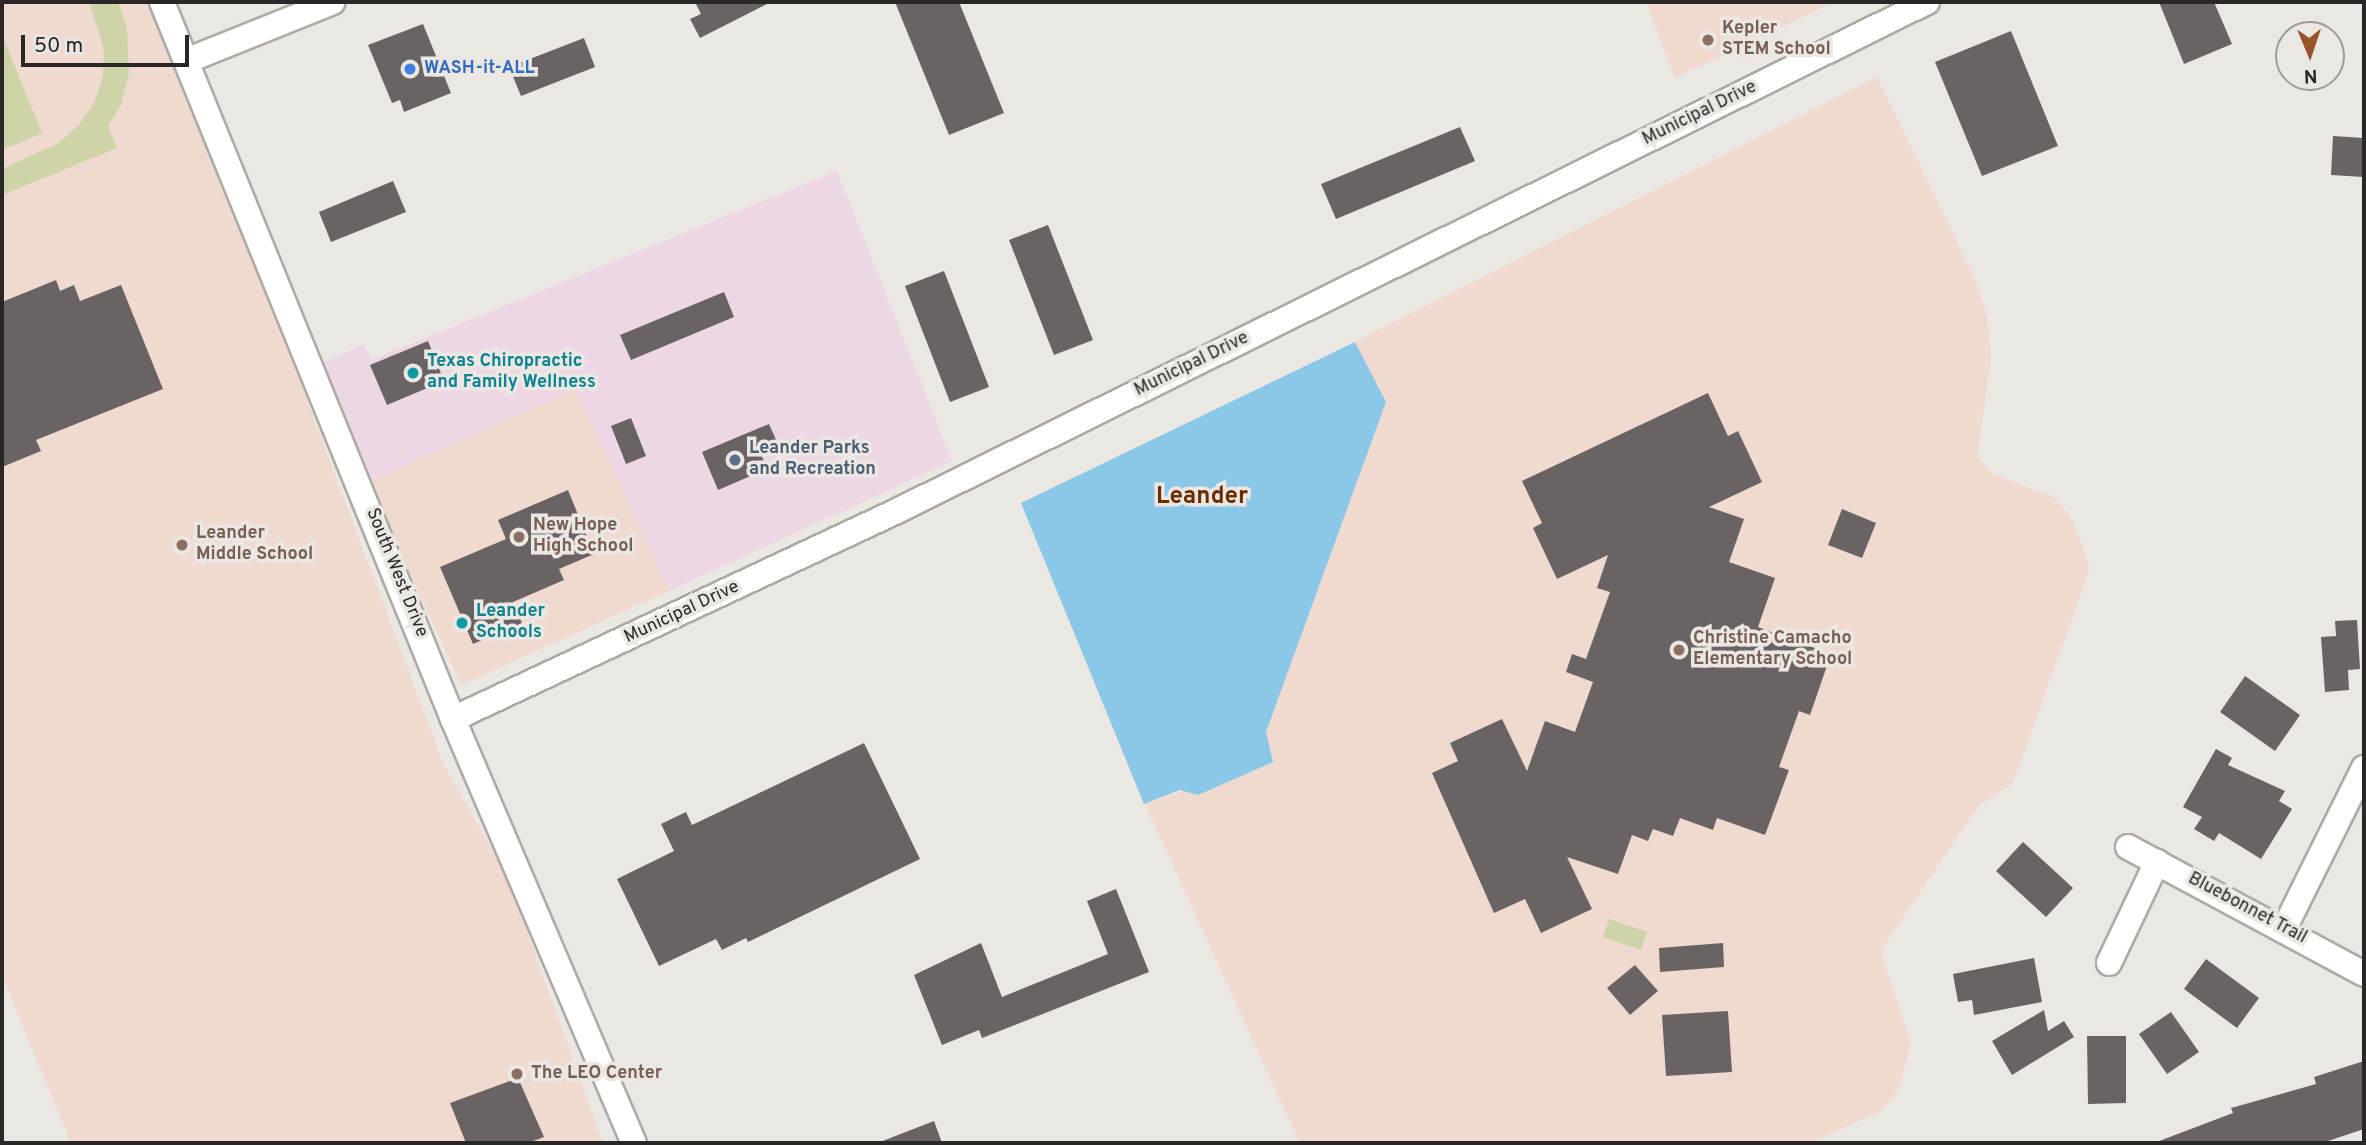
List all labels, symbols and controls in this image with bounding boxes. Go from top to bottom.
place label: Kepler STEM School [1722,19,1831,61]
scale bar [24,21,192,65]
north arrow [2275,21,2345,91]
marker: Kepler STEM School [1700,32,1716,48]
text: 50 m [34,33,83,60]
place label: WASH-it-ALL [424,58,535,80]
marker: WASH-it-ALL [402,61,418,77]
text: N [2303,63,2318,87]
street label: Municipal Drive [1639,77,1761,151]
street label: Municipal Drive [1131,328,1253,402]
place label: Texas Chiropractic and Family Wellness [427,352,596,394]
marker: Texas Chiropractic and Family Wellness [405,365,421,381]
place label: Leander Parks and Recreation [749,439,876,482]
marker: Leander Parks and Recreation [727,452,743,468]
district label: Leander [1156,484,1248,512]
street label: South West Drive [360,505,432,641]
place label: New Hope High School [533,516,634,558]
place label: Leander Middle School [196,524,313,566]
marker: New Hope High School [511,529,527,545]
marker: Leander Middle School [174,537,190,553]
street label: Municipal Drive [621,577,743,649]
place label: Leander Schools [476,602,545,644]
marker: Leander Schools [454,615,470,631]
place label: Christine Camacho Elementary School [1693,629,1852,672]
marker: Christine Camacho Elementary School [1671,642,1687,658]
street label: Bluebonnet Trail [2184,868,2310,950]
place label: The LEO Center [531,1063,662,1085]
marker: The LEO Center [509,1066,525,1082]

